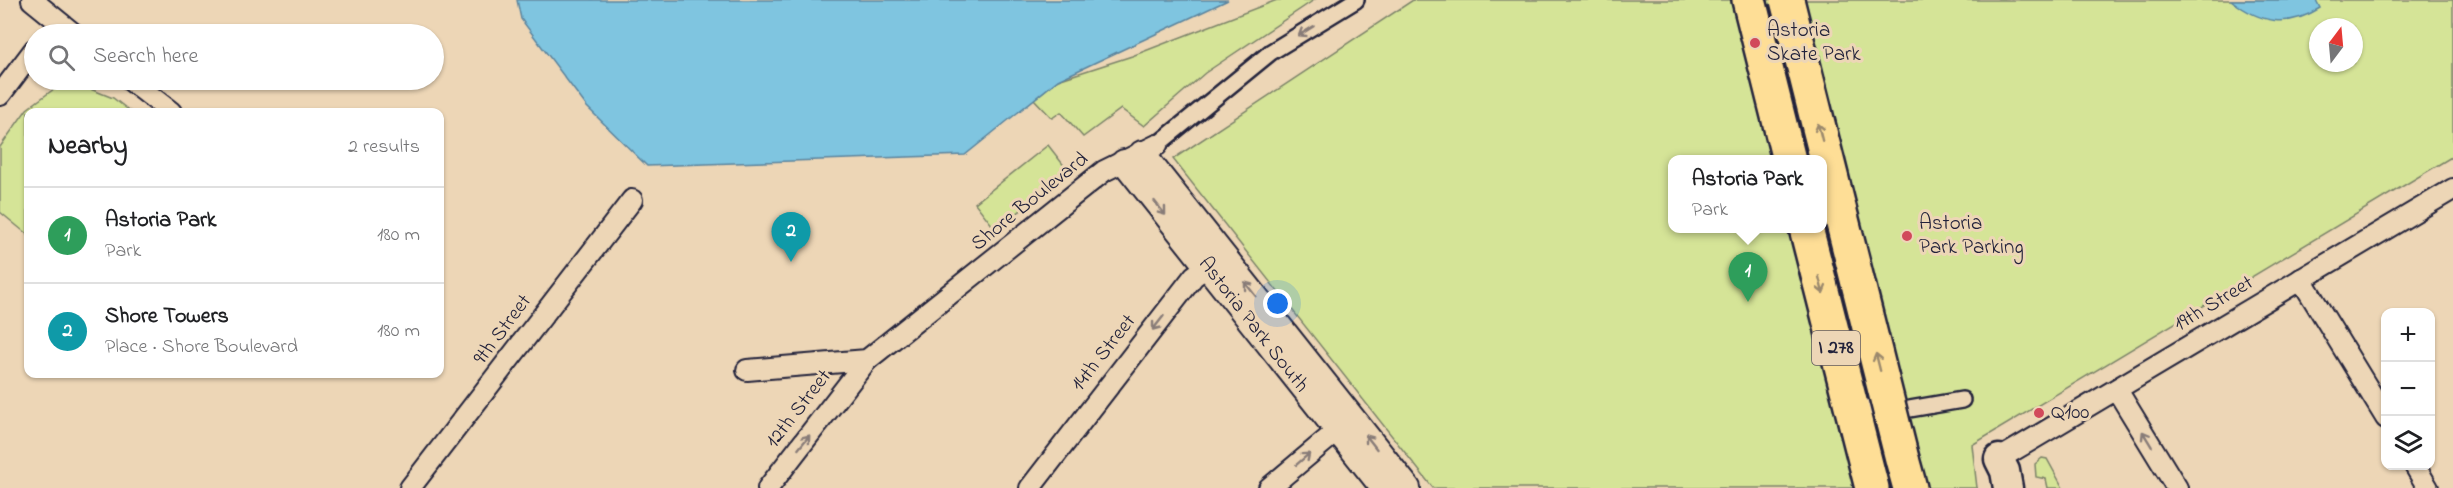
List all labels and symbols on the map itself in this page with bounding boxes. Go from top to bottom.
place label: Astoria Skate Park [1767,16,1861,70]
north arrow [2309,18,2363,72]
one-way arrow [1298,25,1315,37]
marker: Astoria Skate Park [1748,36,1762,50]
one-way arrow [1814,122,1825,141]
street label: Shore Boulevard [965,145,1095,259]
one-way arrow [1154,199,1167,215]
place label: Astoria Park Parking [1919,209,2024,265]
pin: 2 [772,212,810,262]
marker: Astoria Park Parking [1900,229,1914,243]
street label: Astoria Park South [1190,251,1316,399]
pin: 1 [1728,252,1768,302]
street label: 19th Street [2168,268,2260,340]
one-way arrow [1815,275,1827,294]
one-way arrow [1244,281,1257,297]
street label: 9th Street [466,288,540,372]
your location [1263,289,1292,318]
street label: 14th Street [1064,308,1144,398]
one-way arrow [1152,314,1164,330]
road number: I 278 [1812,331,1860,365]
one-way arrow [1871,352,1883,371]
street label: 12th Street [759,363,839,455]
place label: Q100 [2051,398,2089,428]
marker: Q100 [2032,406,2046,420]
one-way arrow [2141,431,2153,448]
one-way arrow [798,434,811,450]
one-way arrow [1365,434,1378,450]
one-way arrow [1295,452,1310,466]

